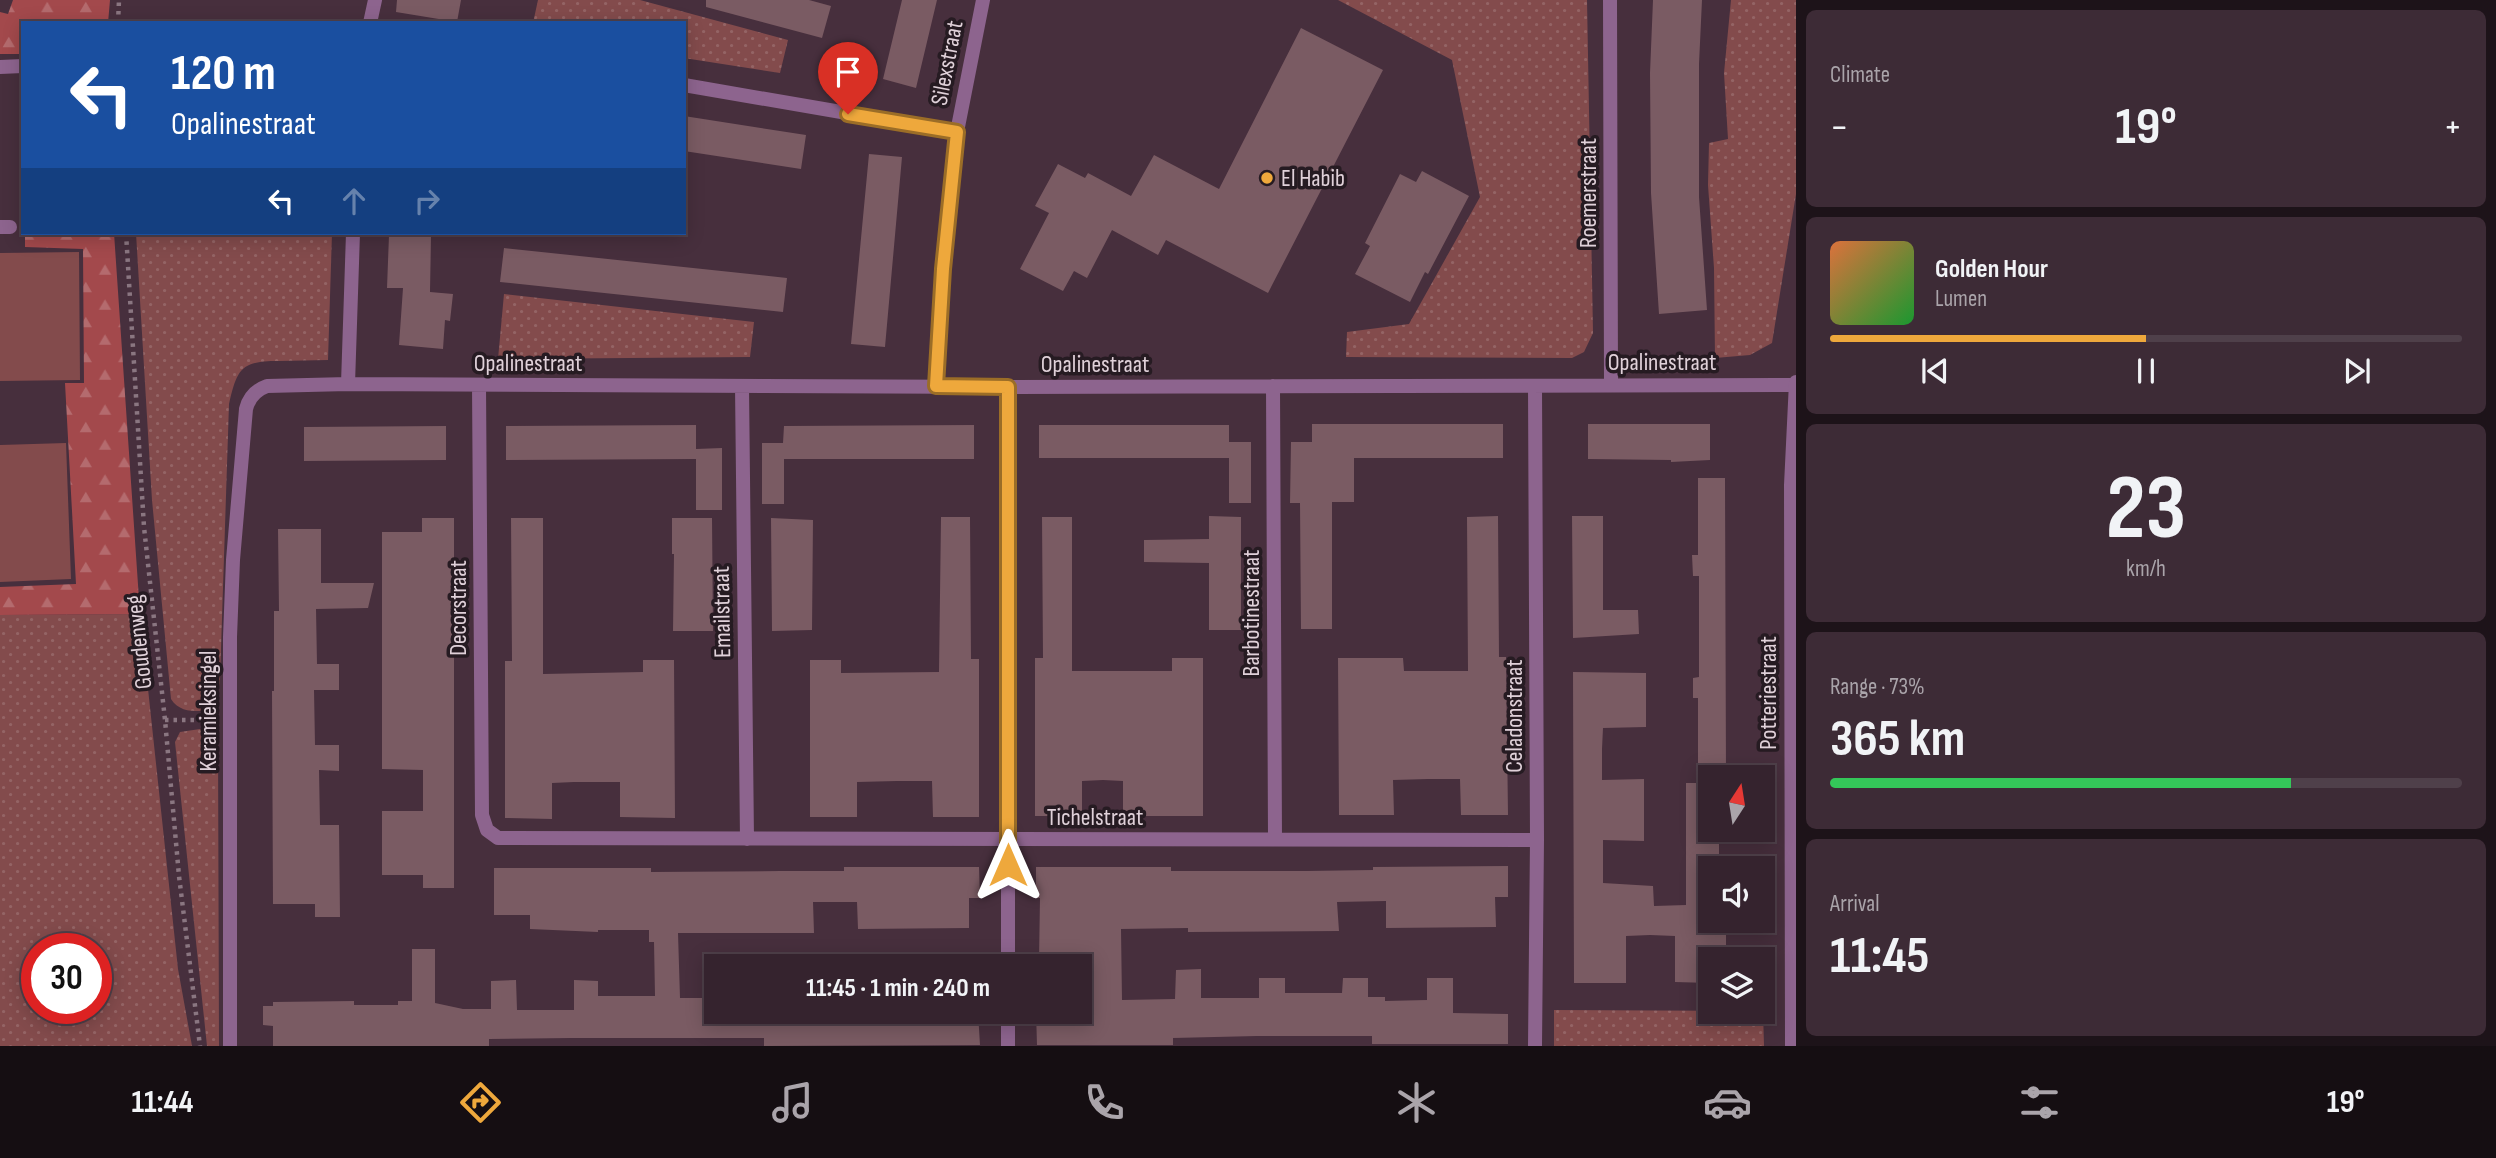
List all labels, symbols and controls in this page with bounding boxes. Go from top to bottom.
street label: Silexstraat [925,18,969,108]
pin [818,42,878,114]
text: 120 m [171,45,276,104]
icon: left [56,49,147,140]
icon: arrive [829,53,867,91]
text: Climate [1830,61,1890,89]
text: 19° [2115,96,2177,159]
text: Opalinestraat [171,105,316,144]
text: − [1830,105,1849,150]
text: + [2443,105,2462,150]
street label: Roemerstraat [1574,138,1603,248]
place label: El Habib [1281,164,1345,193]
marker: El Habib [1259,170,1275,186]
icon: left [262,182,300,220]
icon: ahead [335,182,373,220]
icon: right [408,182,446,220]
text: Golden Hour [1935,254,2048,285]
text: Lumen [1935,285,1987,313]
street label: Opalinestraat [1608,348,1716,377]
street label: Opalinestraat [474,349,582,378]
street label: Opalinestraat [1041,350,1149,379]
icon: previous [1916,352,1954,390]
icon: pause [2127,352,2165,390]
icon: next [2338,352,2376,390]
text: 23 [2106,455,2186,564]
street label: Barbotinestraat [1237,550,1266,676]
text: km/h [2126,555,2166,583]
street label: Decorstraat [444,560,473,656]
street label: Emailstraat [707,566,737,658]
street label: Goudenweg [120,593,158,691]
street label: Potteriestraat [1754,636,1783,750]
street label: Keramieksingel [194,650,223,772]
street label: Celadonstraat [1500,659,1529,773]
text: Range · 73% [1830,673,1925,701]
text: 365 km [1830,708,1965,771]
north arrow [1698,765,1774,842]
map controls [1698,765,1775,1024]
street label: Tichelstraat [1047,803,1143,832]
position arrow [971,828,1045,902]
button: sound [1698,856,1775,933]
text: Arrival [1830,890,1879,918]
text: 11:45 [1830,925,1929,988]
speed limit sign: 30 [21,933,112,1024]
button: layers [1698,947,1775,1024]
text: 11:45 · 1 min · 240 m [806,973,990,1004]
icon: directions [456,1078,505,1127]
icon: music [768,1078,817,1127]
icon: phone [1080,1078,1129,1127]
icon: climate [1392,1078,1441,1127]
icon: car [1703,1078,1752,1127]
icon: filters [2015,1078,2064,1127]
text: 11:44 [131,1083,194,1122]
text: 19° [2327,1083,2365,1122]

